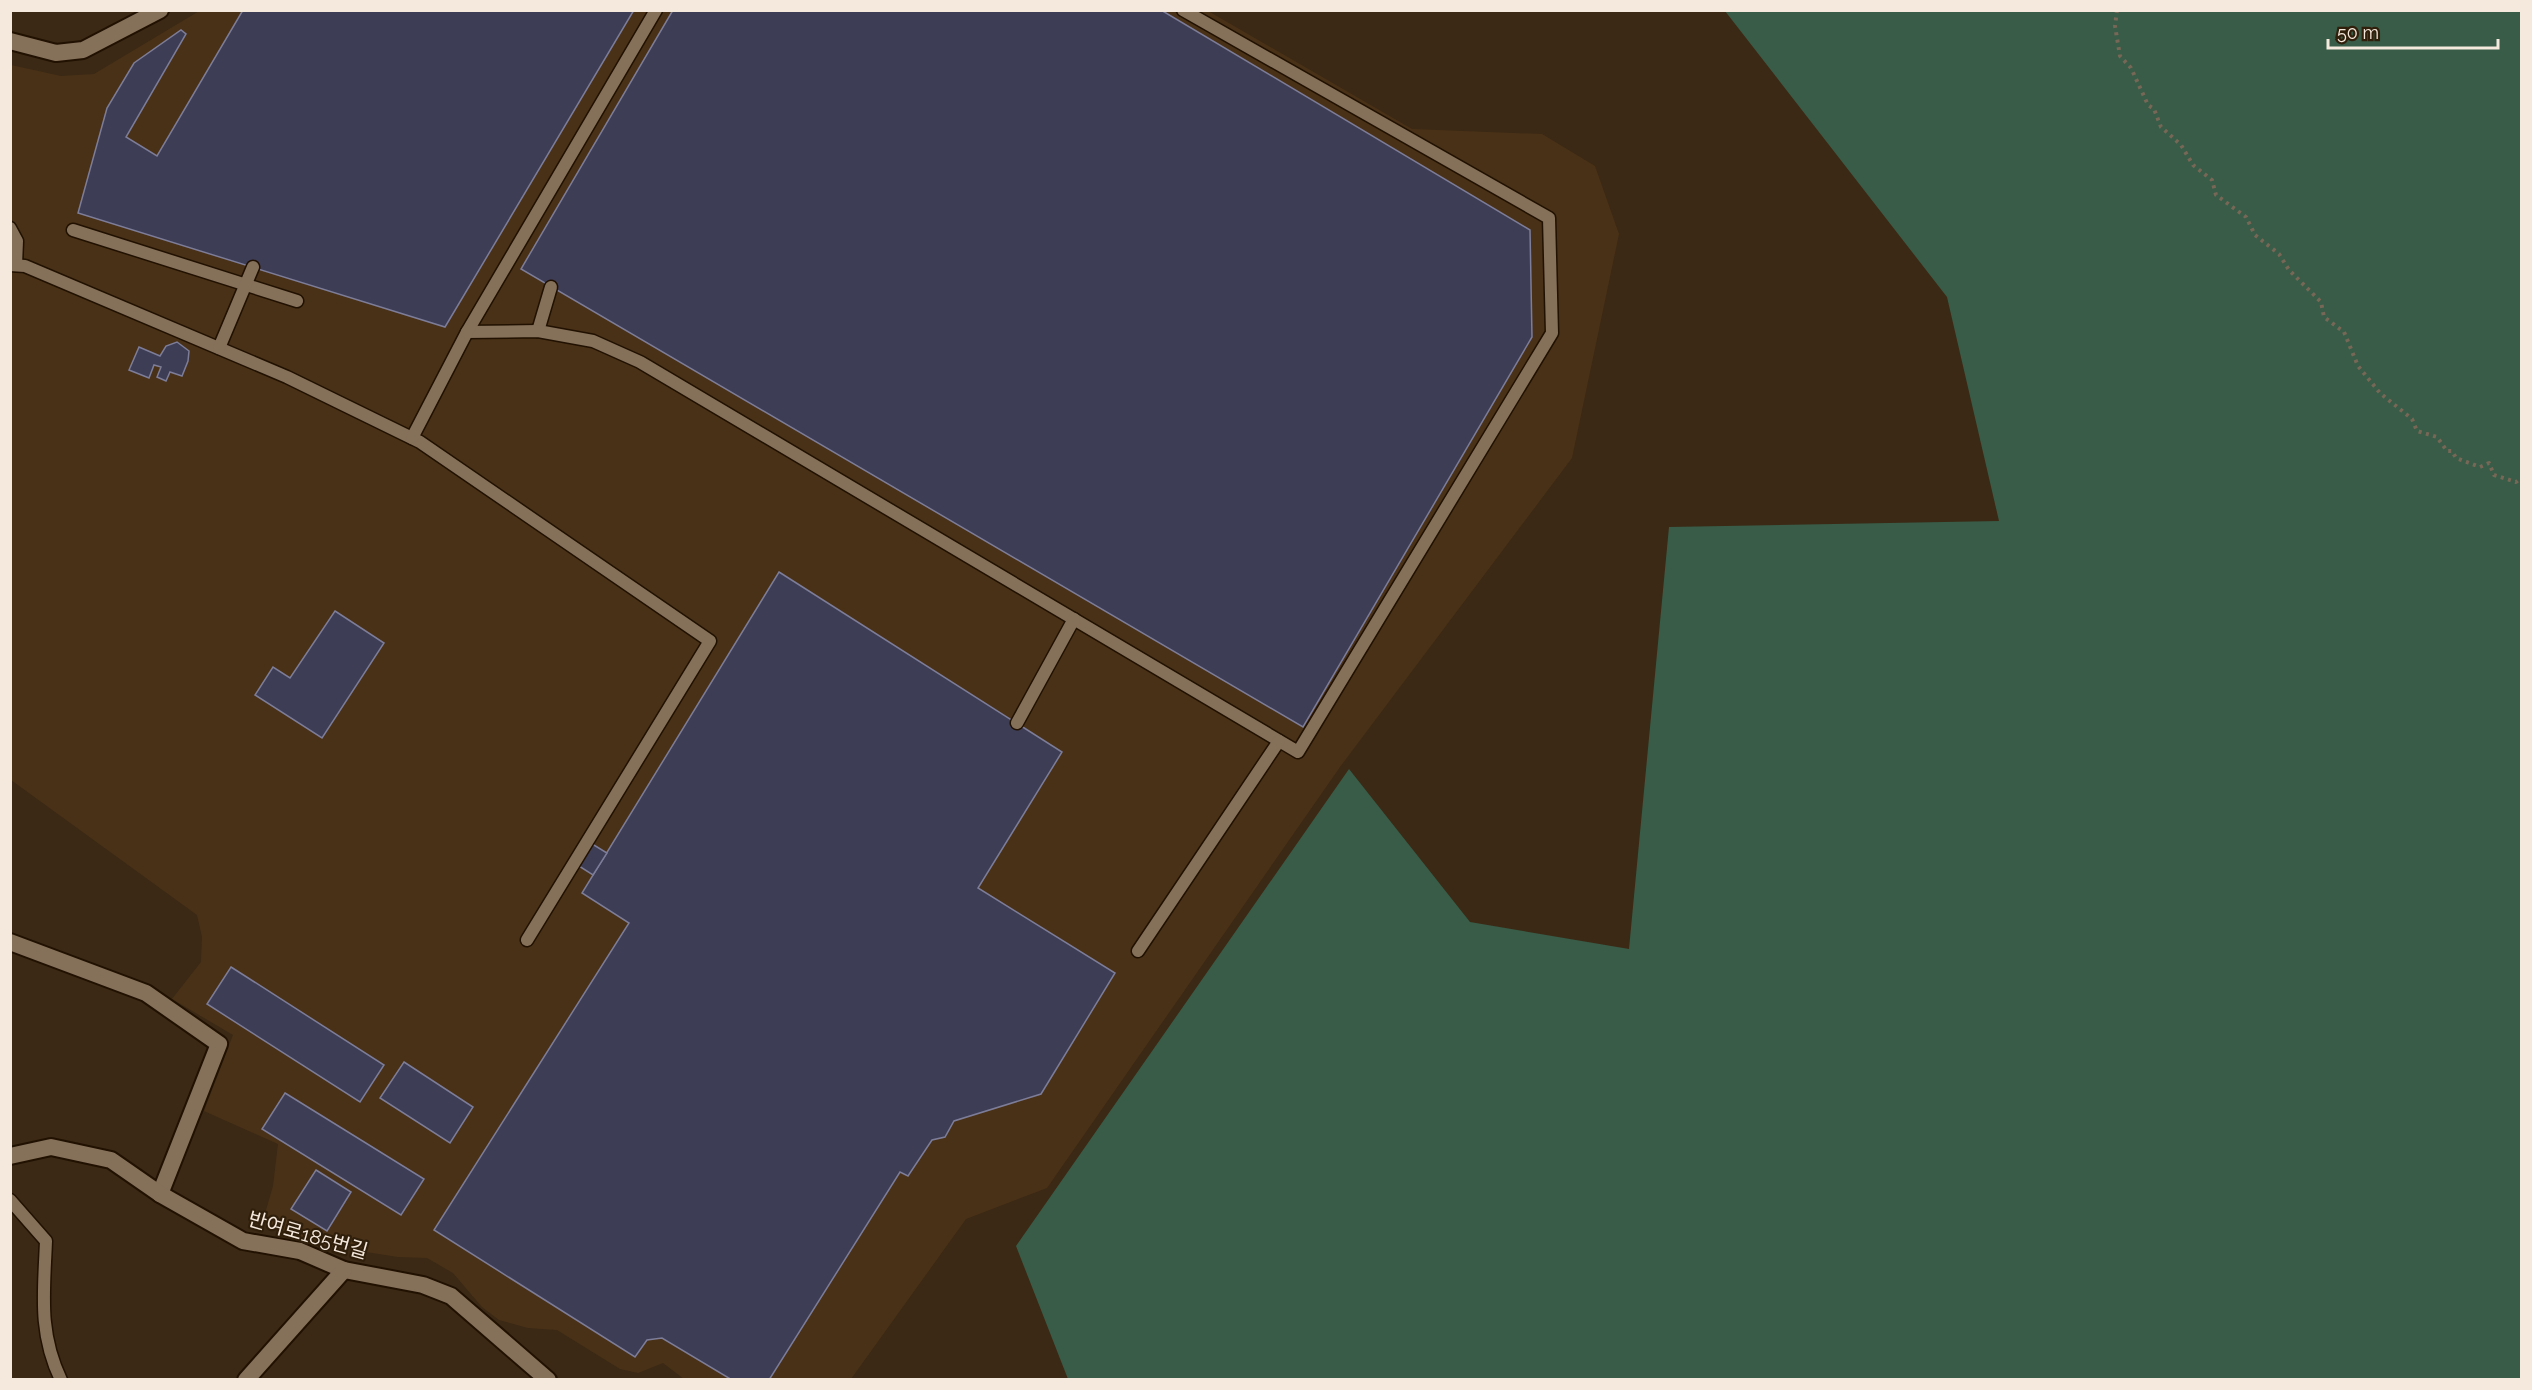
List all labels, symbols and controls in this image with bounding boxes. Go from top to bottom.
scale bar [2328,12,2498,50]
text: 50 m [2337,22,2379,43]
street label: 반여로185번길 [245,1206,371,1264]

